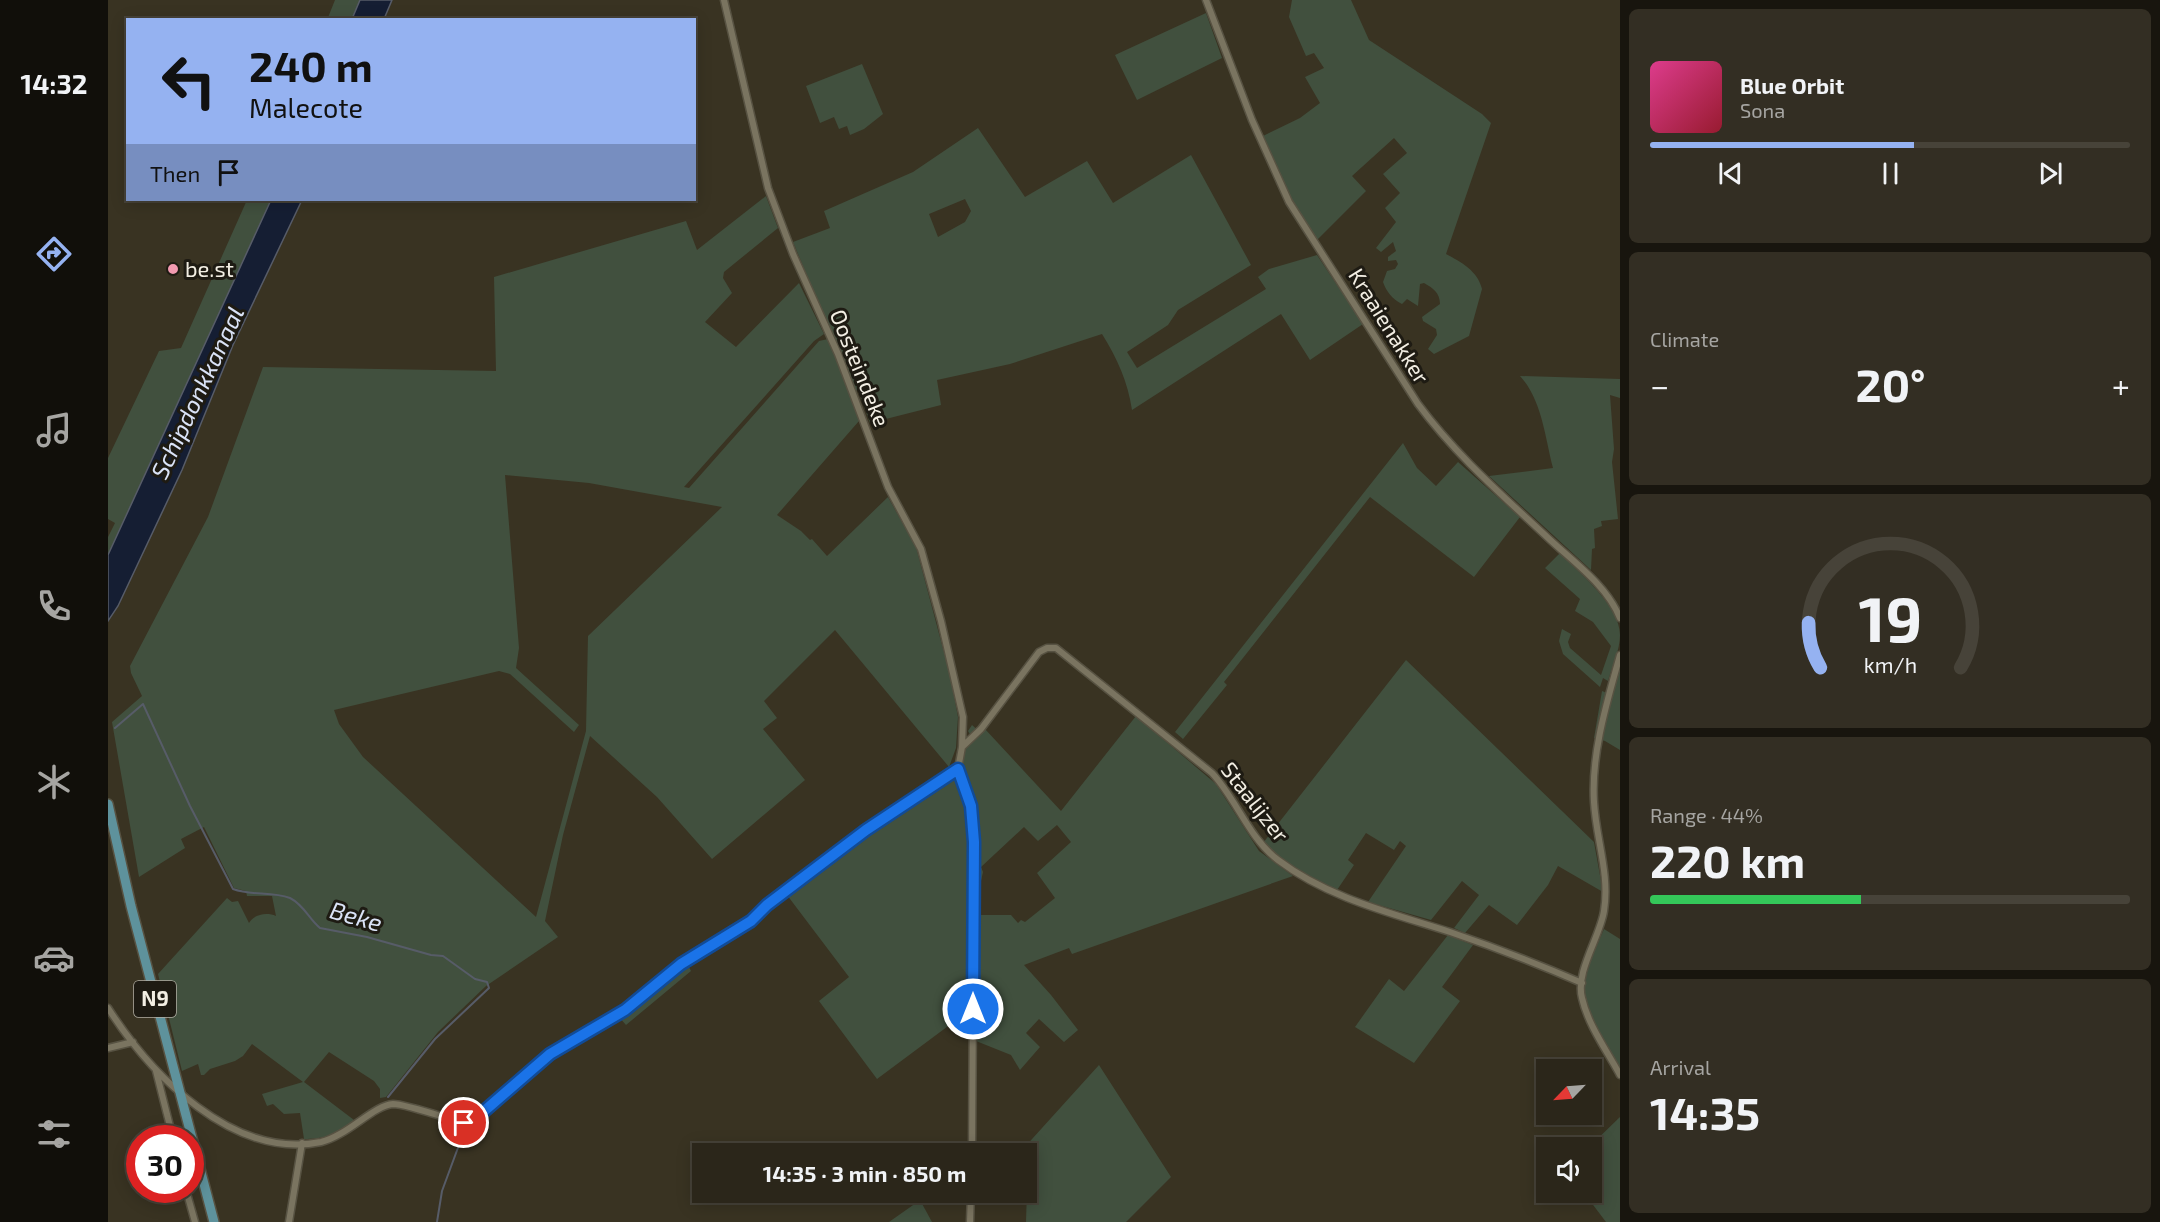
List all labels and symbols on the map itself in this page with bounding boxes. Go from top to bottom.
place label: be.st [185,255,234,281]
marker: be.st [166,262,180,276]
street label: Kraaienakker [1344,263,1436,388]
water label: Schipdonkkanaal [144,302,249,483]
street label: Oosteindeke [826,305,896,430]
street label: Staalijzer [1216,756,1295,847]
water label: Beke [327,894,386,937]
position arrow [941,977,1005,1041]
road number: N9 [134,981,176,1017]
north arrow [1536,1059,1602,1125]
pin [438,1097,489,1148]
speed limit sign: 30 [126,1125,204,1203]

